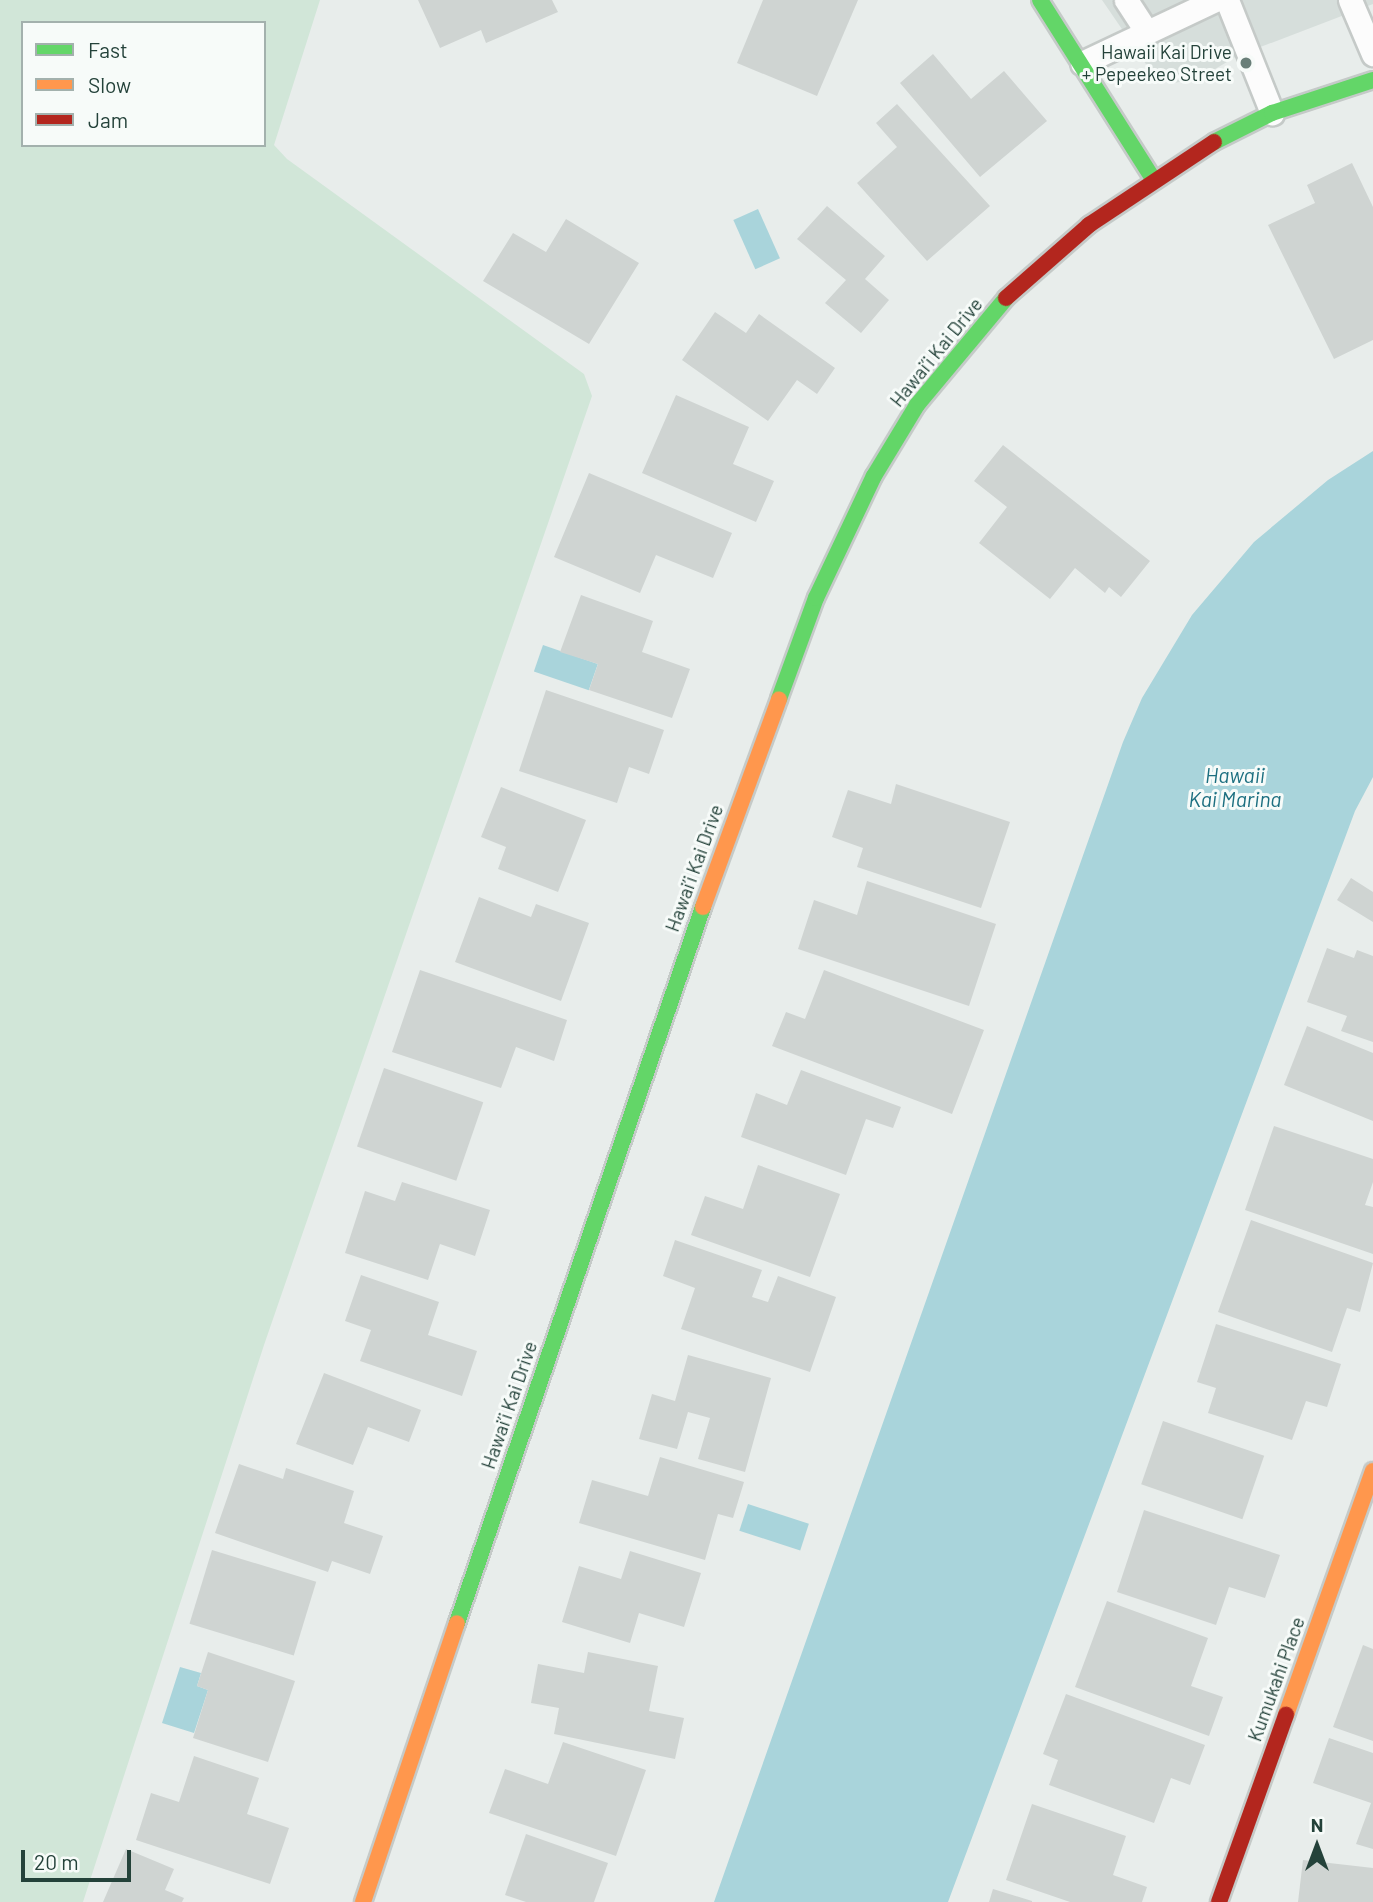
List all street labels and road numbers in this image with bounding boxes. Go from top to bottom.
street label: Hawai’i Kai Drive [885,293,987,411]
street label: Hawai’i Kai Drive [660,801,728,935]
street label: Hawai’i Kai Drive [476,1338,542,1472]
street label: Kumukahi Place [1243,1614,1309,1744]

